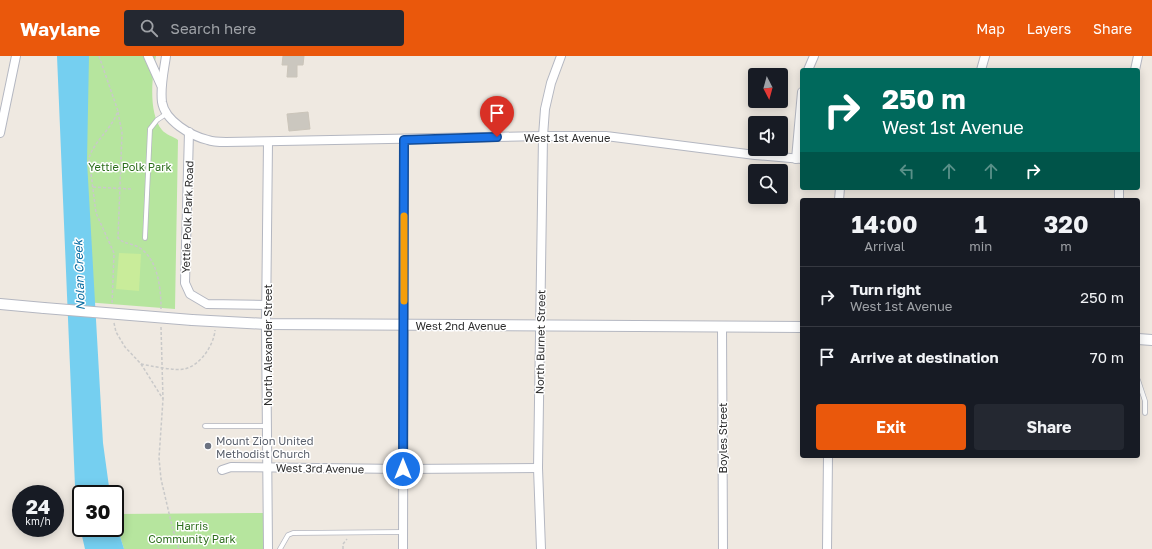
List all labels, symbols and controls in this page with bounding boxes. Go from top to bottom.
search box [124,10,404,46]
text: Waylane [20,17,100,40]
icon: search [138,17,160,39]
text: Search here [170,19,256,37]
text: Map [976,20,1005,37]
text: Layers [1027,20,1071,37]
text: Share [1093,20,1132,37]
north arrow [748,68,788,108]
map controls [748,68,788,204]
text: 250 m [882,82,966,115]
icon: right [816,84,868,136]
pin [480,96,514,137]
icon: arrive [486,102,508,124]
button: sound [748,116,788,156]
text: West 1st Avenue [882,116,1024,138]
street label: West 1st Avenue [524,131,610,144]
park label: Yettie Polk Park [88,160,172,173]
street label: Yettie Polk Park Road [179,160,195,274]
icon: left [896,160,918,182]
icon: ahead [938,160,960,182]
icon: ahead [980,160,1002,182]
icon: right [1022,160,1044,182]
button: search [748,164,788,204]
text: 14:00 [851,209,918,238]
text: 1 [974,209,987,238]
text: 320 [1044,209,1089,238]
water label: Nolan Creek [70,238,88,311]
text: Arrival [864,238,905,254]
text: min [969,238,992,254]
text: m [1060,238,1072,254]
text: Turn right [850,280,921,298]
street label: North Alexander Street [261,284,274,406]
icon: right [816,286,838,308]
text: 250 m [1080,288,1124,306]
street label: North Burnet Street [533,290,547,394]
text: West 1st Avenue [850,298,952,314]
street label: West 2nd Avenue [416,319,506,332]
icon: arrive [816,346,838,368]
text: Arrive at destination [850,348,999,366]
text: 70 m [1090,348,1124,366]
street label: Boyles Street [716,403,729,473]
button: Exit [816,404,966,450]
button: Share [974,404,1124,450]
place label: Mount Zion United Methodist Church [216,434,313,460]
marker: Mount Zion United Methodist Church [203,441,213,451]
position arrow [382,448,424,490]
street label: West 3rd Avenue [276,461,364,475]
speed limit sign: 30 [72,485,124,537]
text: 24 [26,494,50,518]
text: km/h [25,515,51,527]
park label: Harris Community Park [148,519,236,545]

